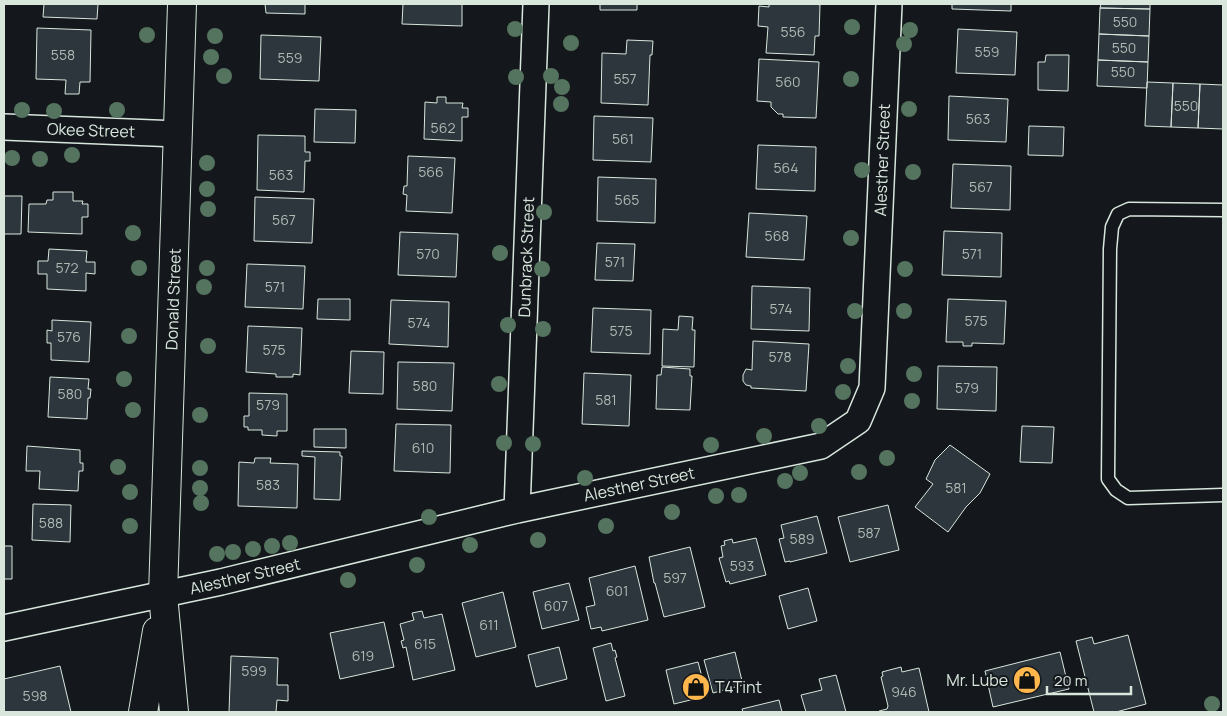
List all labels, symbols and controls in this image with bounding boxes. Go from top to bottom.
house number: 550 [1113,12,1137,31]
house number: 556 [781,22,805,41]
house number: 550 [1112,38,1136,57]
house number: 559 [975,42,999,61]
house number: 558 [51,45,75,64]
house number: 559 [278,48,302,67]
house number: 550 [1111,62,1135,81]
house number: 557 [613,69,637,88]
house number: 560 [775,72,801,91]
house number: 550 [1174,96,1198,115]
street label: Alesther Street [869,103,895,217]
house number: 563 [966,109,990,128]
street label: Okee Street [47,117,135,143]
house number: 562 [431,118,455,137]
house number: 561 [612,129,634,148]
house number: 564 [773,158,799,177]
house number: 566 [418,162,444,181]
house number: 563 [269,165,293,184]
house number: 567 [969,177,993,196]
house number: 565 [615,190,639,209]
street label: Dunbrack Street [513,196,539,318]
house number: 567 [272,210,296,229]
house number: 568 [765,226,789,245]
house number: 570 [416,244,440,263]
house number: 571 [962,244,982,263]
street label: Donald Street [160,248,186,350]
house number: 571 [605,252,625,271]
house number: 572 [55,258,79,277]
house number: 571 [265,277,285,296]
house number: 574 [770,299,792,318]
house number: 575 [964,311,988,330]
house number: 574 [408,313,430,332]
house number: 575 [609,321,633,340]
house number: 576 [57,327,81,346]
house number: 575 [262,340,286,359]
house number: 578 [768,347,792,366]
house number: 580 [413,376,437,395]
house number: 579 [955,378,979,397]
house number: 580 [58,384,82,403]
house number: 581 [595,390,617,409]
house number: 579 [256,395,280,414]
house number: 610 [412,438,434,457]
street label: Alesther Street [582,462,696,506]
house number: 583 [256,475,280,494]
house number: 581 [945,478,967,497]
house number: 588 [39,513,63,532]
house number: 587 [857,523,881,542]
house number: 589 [790,529,814,548]
street label: Alesther Street [188,553,302,599]
house number: 593 [730,556,754,575]
house number: 597 [663,568,687,587]
house number: 601 [606,581,628,600]
house number: 607 [544,596,568,615]
house number: 611 [479,615,499,634]
house number: 615 [414,634,436,653]
house number: 619 [352,646,374,665]
house number: 599 [241,661,267,680]
scale bar [1047,664,1131,696]
shop icon: Mr. Lube [1012,665,1042,695]
place label: Mr. Lube [946,669,1008,691]
text: 20 m [1054,670,1087,691]
shop icon: T4Tint [681,672,711,702]
place label: T4Tint [715,676,762,698]
house number: 946 [891,682,917,701]
house number: 598 [23,686,47,705]

